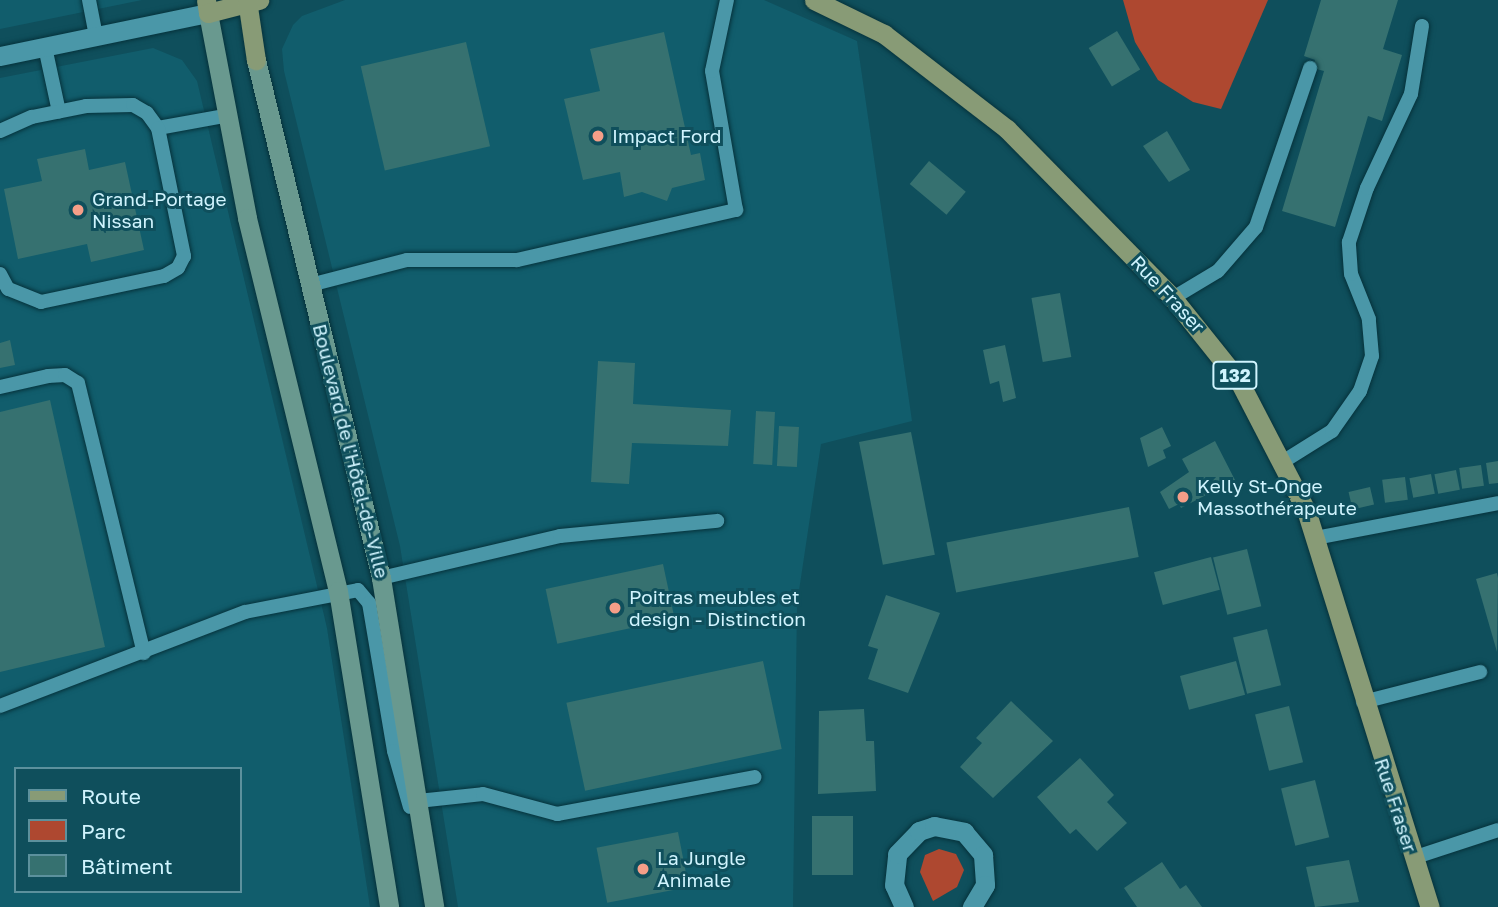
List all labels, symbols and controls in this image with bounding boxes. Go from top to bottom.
place label: Impact Ford [612,125,721,147]
marker: Impact Ford [590,128,606,144]
place label: Grand-Portage Nissan [92,188,226,232]
marker: Grand-Portage Nissan [70,202,86,218]
street label: Rue Fraser [1126,251,1210,337]
street label: Boulevard de l'Hôtel-de-Ville [308,321,394,581]
road number: 132 [1212,360,1258,390]
place label: Kelly St-Onge Massothérapeute [1197,475,1357,519]
marker: Kelly St-Onge Massothérapeute [1175,489,1191,505]
place label: Poitras meubles et design - Distinction [629,586,806,630]
marker: Poitras meubles et design - Distinction [607,600,623,616]
street label: Rue Fraser [1370,755,1422,855]
legend [14,767,242,893]
text: Route [81,783,141,809]
text: Parc [81,818,126,844]
place label: La Jungle Animale [657,847,746,891]
text: Bâtiment [81,853,173,879]
marker: La Jungle Animale [635,861,651,877]

